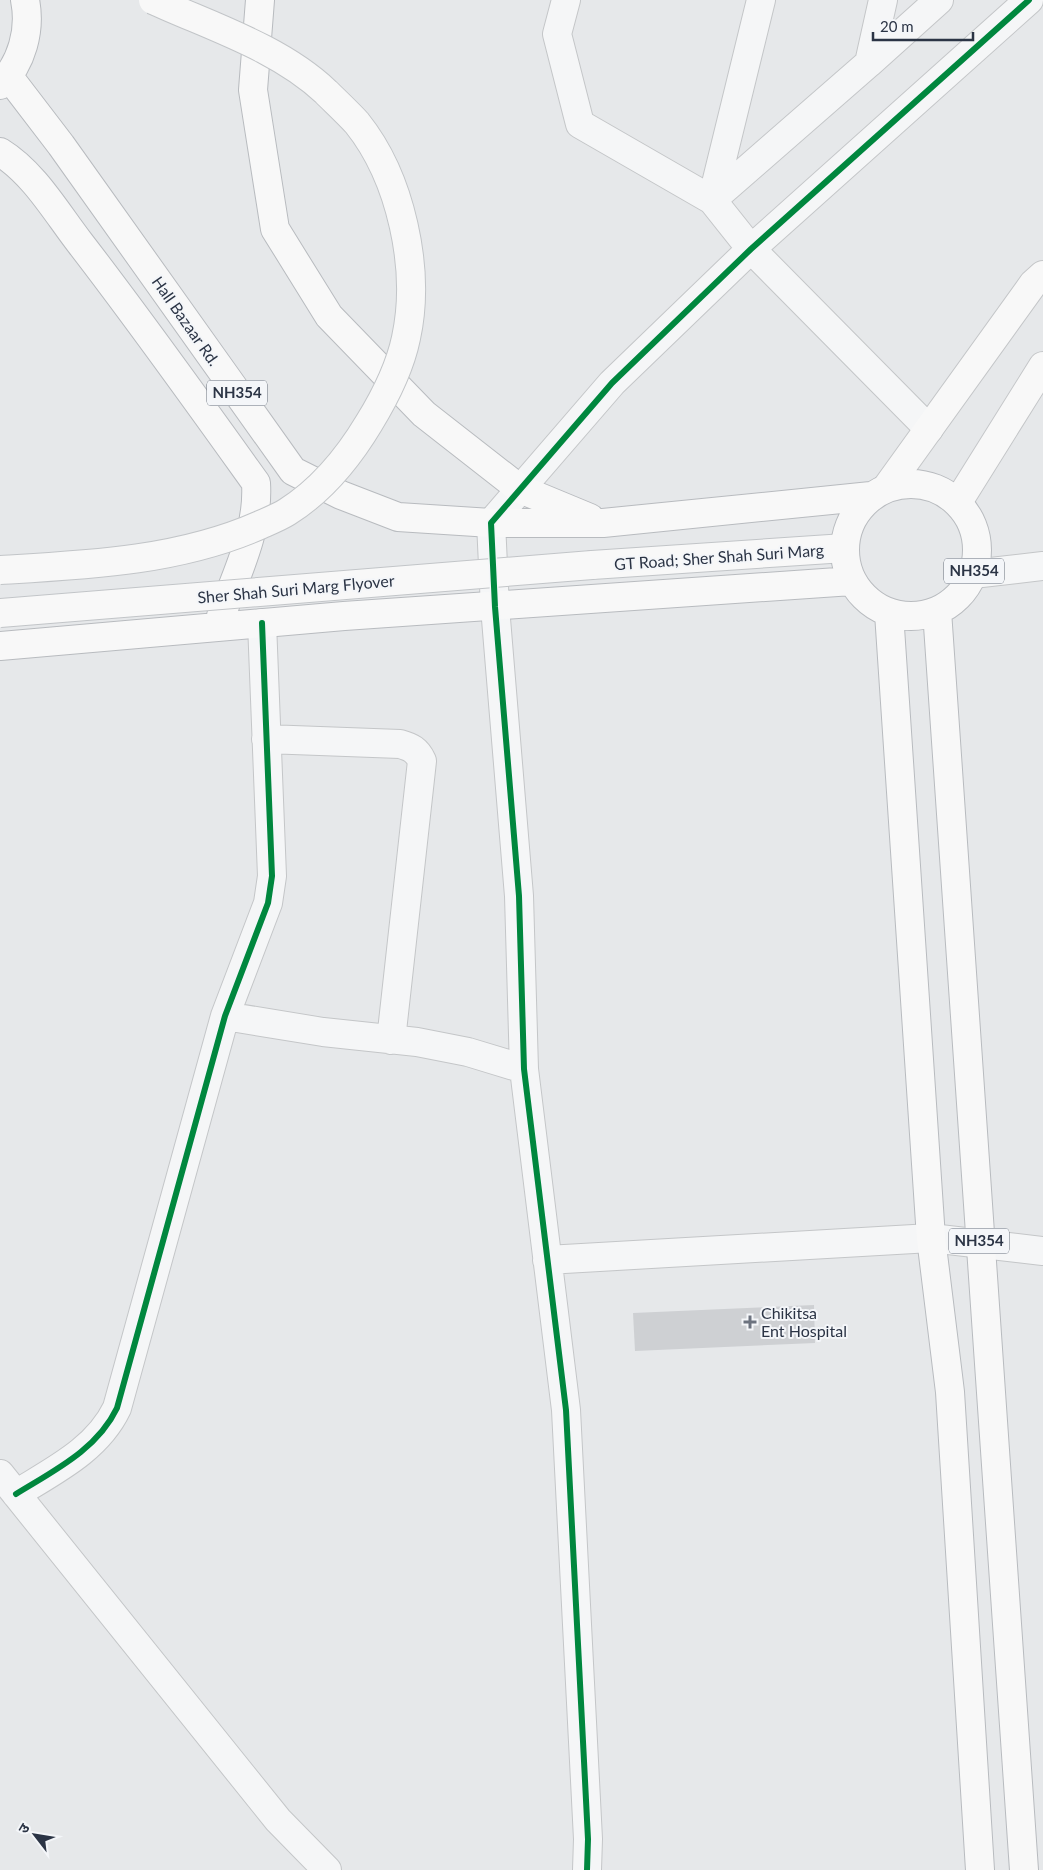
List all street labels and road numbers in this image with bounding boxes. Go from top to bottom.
street label: Hall Bazaar Rd. [149,272,224,369]
road number: NH354 [207,380,267,406]
street label: GT Road; Sher Shah Suri Marg [613,540,824,573]
road number: NH354 [944,558,1004,584]
street label: Sher Shah Suri Marg Flyover [197,570,395,607]
road number: NH354 [949,1228,1009,1254]

